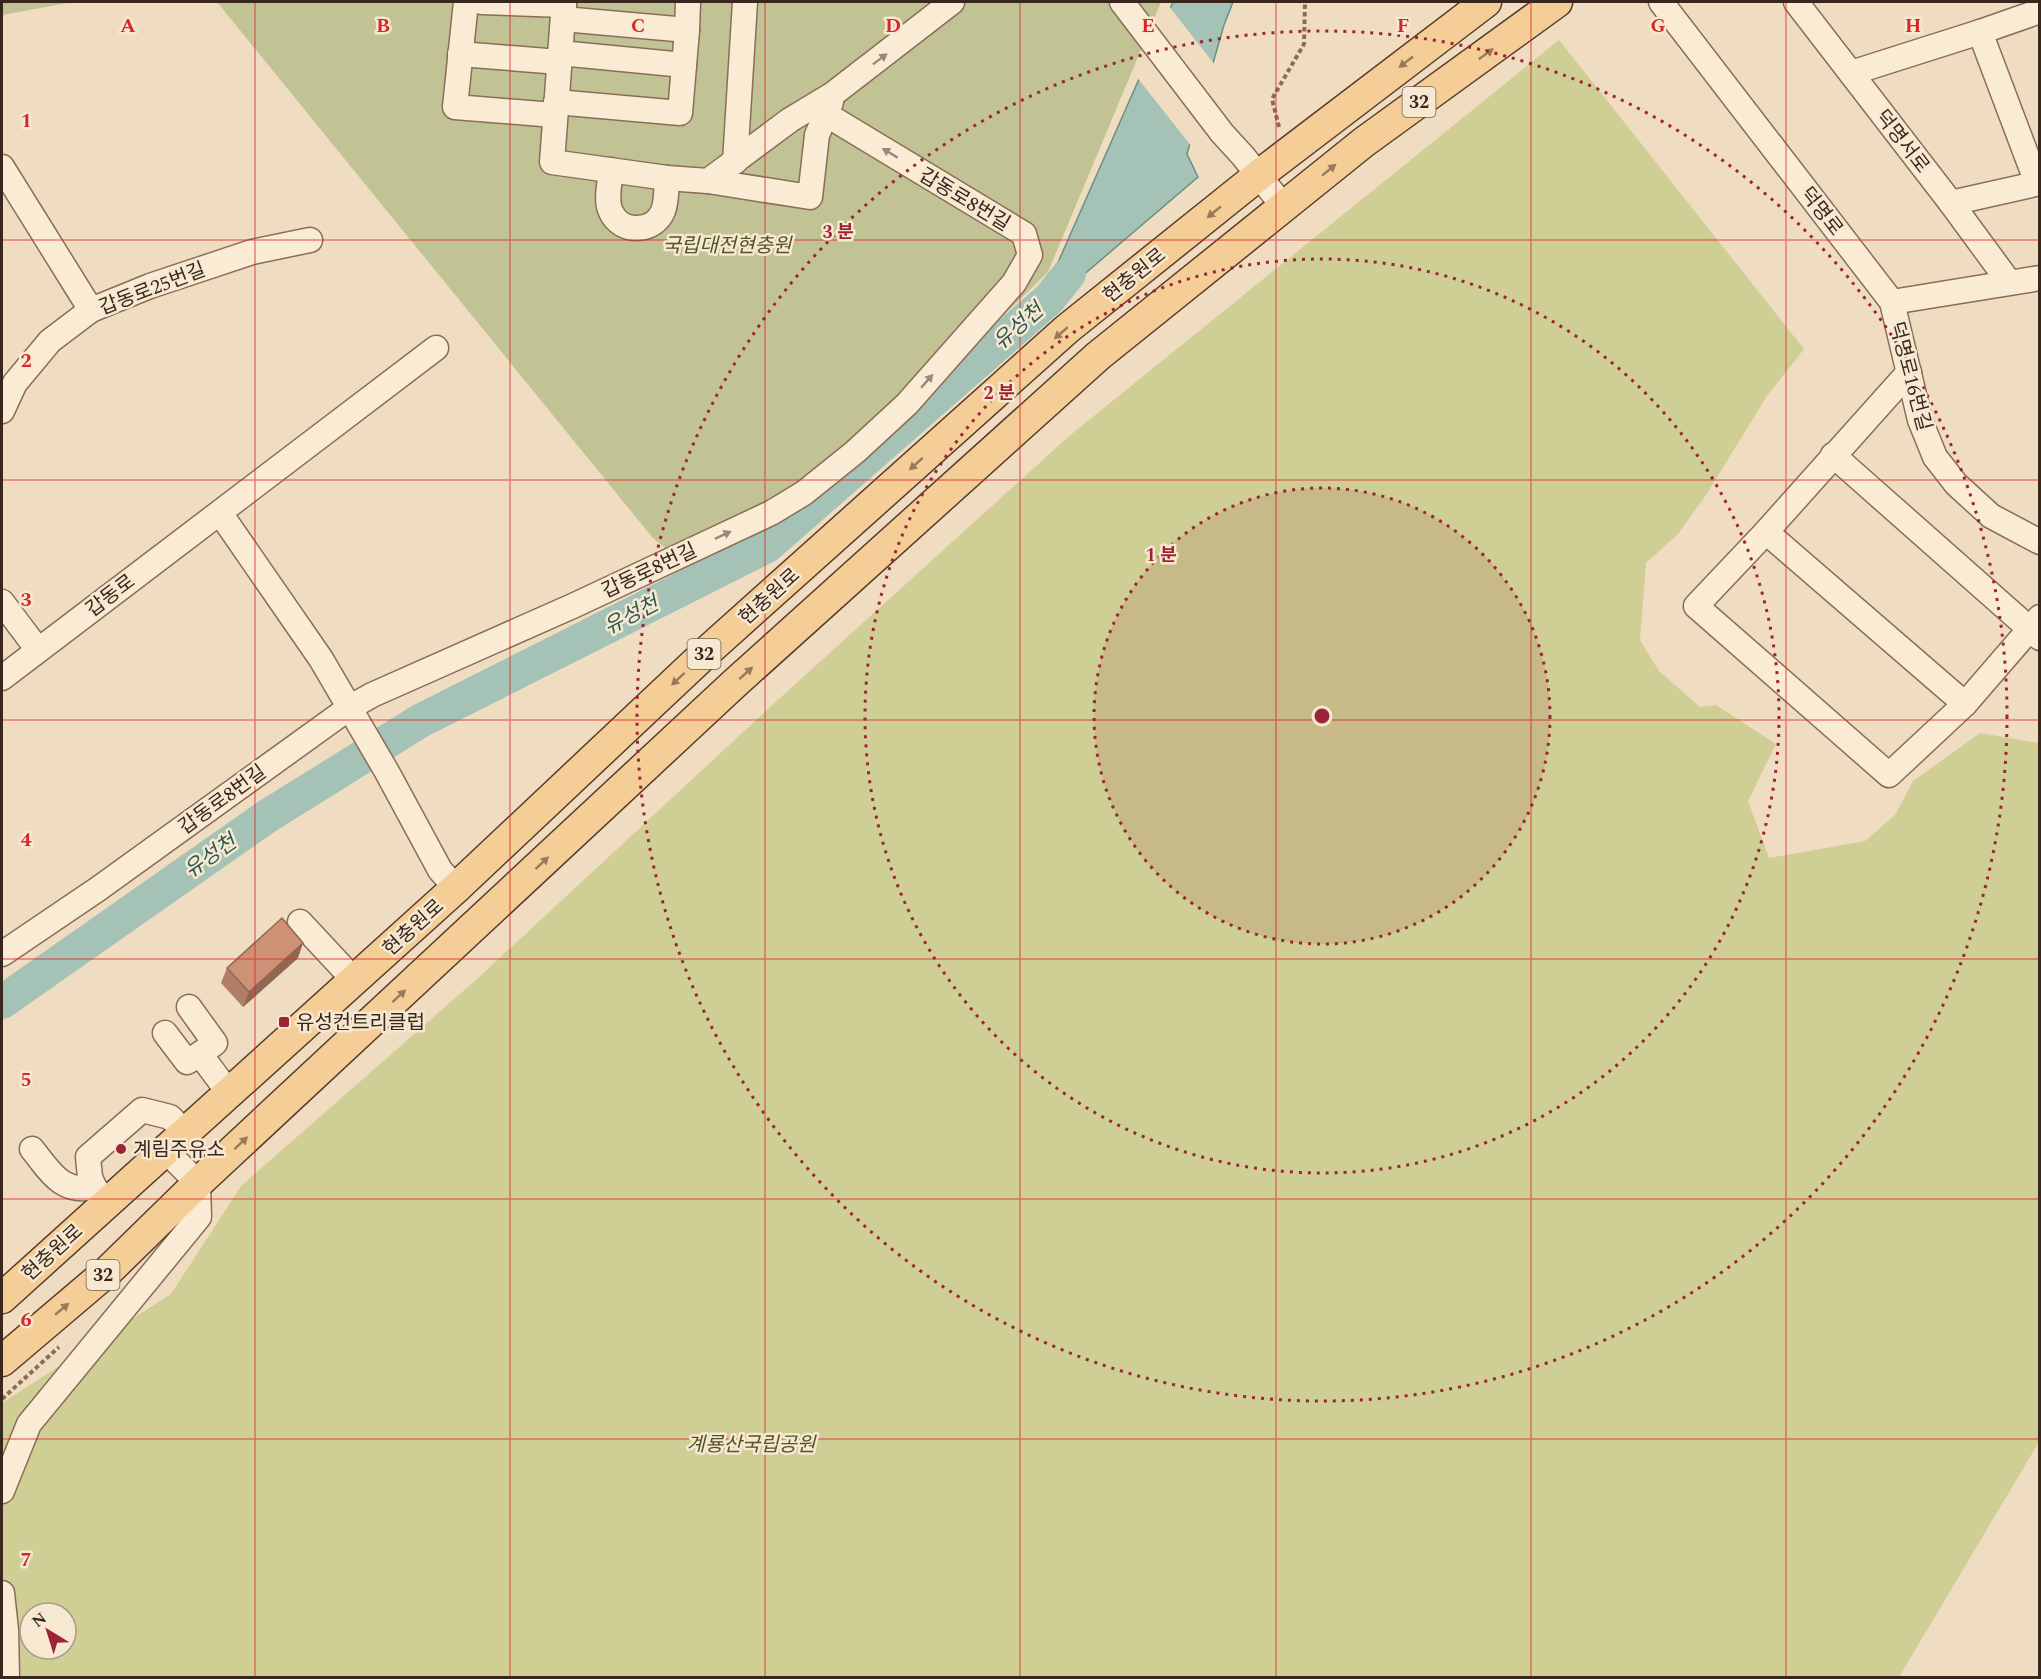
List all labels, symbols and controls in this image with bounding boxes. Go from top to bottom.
text: A [120,11,136,41]
text: B [376,11,390,41]
text: C [631,11,645,41]
text: D [885,11,901,41]
text: E [1141,11,1155,41]
text: F [1397,11,1409,41]
text: G [1650,11,1666,41]
text: H [1905,11,1921,41]
one-way arrow [1478,48,1493,60]
one-way arrow [872,53,887,65]
one-way arrow [1398,55,1413,67]
road number: 32 [1402,87,1436,117]
street label: 덕명서로 [1868,103,1937,180]
text: 1 [20,106,32,136]
one-way arrow [882,148,898,159]
street label: 갑동로8번길 [913,161,1016,239]
one-way arrow [1322,165,1337,177]
street label: 덕명로 [1792,181,1850,243]
one-way arrow [1206,205,1221,217]
text: 3 분 [822,219,854,246]
park label: 국립대전현충원 [663,231,793,261]
street label: 현충원로 [1097,241,1173,311]
street label: 갑동로25번길 [95,255,210,323]
water label: 유성천 [986,294,1053,358]
street label: 덕명로16번길 [1881,318,1939,434]
one-way arrow [1054,326,1069,340]
text: 2 [20,346,32,376]
one-way arrow [920,374,933,389]
text: 2 분 [983,380,1015,407]
one-way arrow [909,457,924,470]
one-way arrow [714,531,731,540]
street label: 갑동로8번길 [597,536,702,606]
text: 1 분 [1145,542,1177,569]
street label: 현충원로 [732,561,807,633]
street label: 갑동로 [80,567,142,624]
text: 3 [20,585,32,615]
water label: 유성천 [598,587,667,643]
road number: 32 [688,639,720,669]
one-way arrow [738,667,753,680]
one-way arrow [671,672,686,686]
centre of rings [1312,706,1332,726]
street label: 갑동로8번길 [173,758,273,842]
text: 4 [20,825,32,855]
water label: 유성천 [178,826,246,887]
one-way arrow [534,857,549,870]
street label: 현충원로 [376,892,451,964]
one-way arrow [392,989,407,1003]
place label: 유성컨트리클럽 [296,1008,425,1038]
marker: 유성컨트리클럽 [277,1015,291,1029]
text: 5 [20,1065,32,1095]
place label: 계림주유소 [133,1135,225,1165]
one-way arrow [233,1137,248,1150]
marker: 계림주유소 [114,1142,128,1156]
street label: 현충원로 [15,1217,90,1289]
road number: 32 [86,1260,120,1290]
one-way arrow [54,1303,70,1316]
text: 6 [20,1305,32,1335]
park label: 계룡산국립공원 [687,1430,817,1460]
text: 7 [20,1545,32,1575]
north arrow [18,1601,78,1661]
text: N [27,1606,52,1633]

